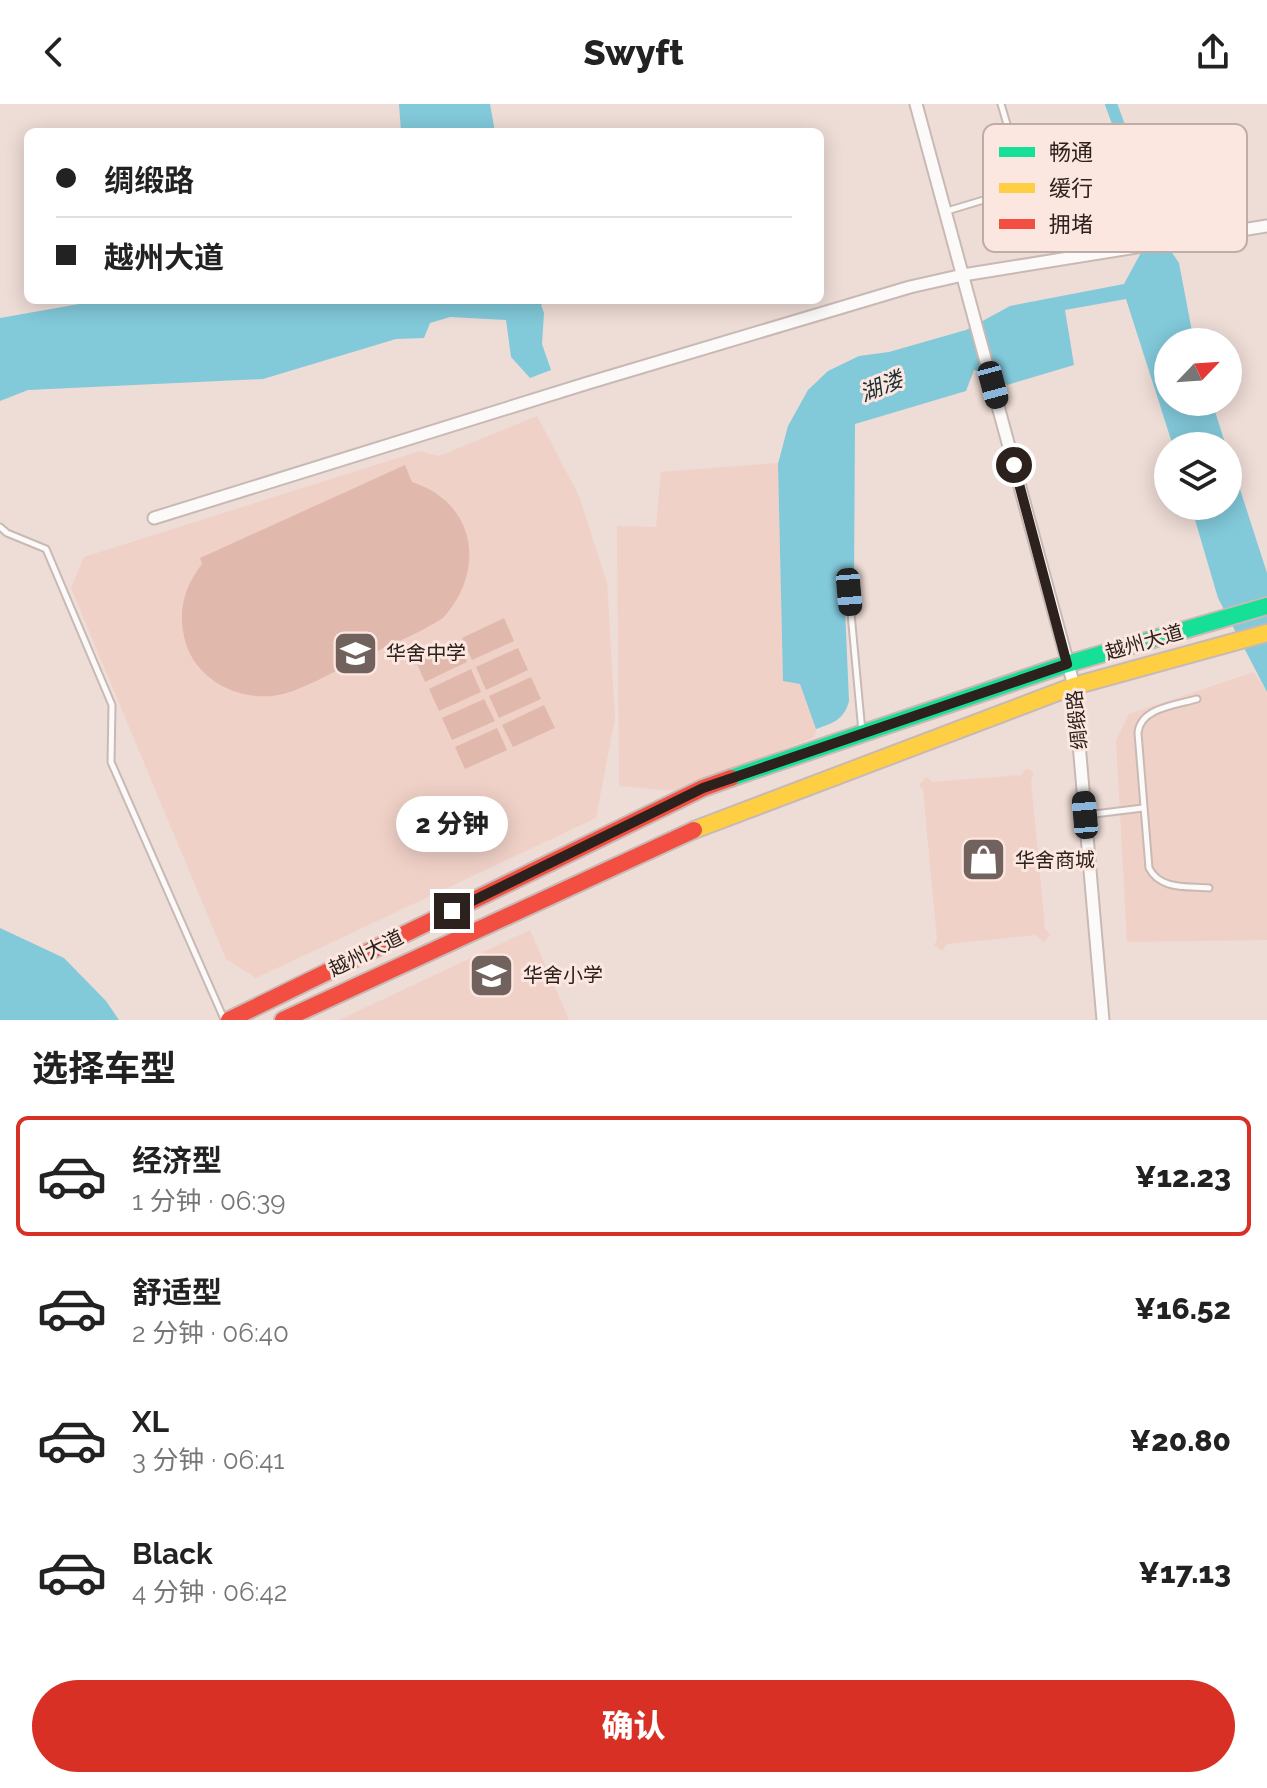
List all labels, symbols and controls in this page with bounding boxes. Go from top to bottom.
icon: back [32,30,76,74]
icon: share [1191,30,1235,74]
text: Swyft [583,31,684,73]
legend [983,124,1247,252]
text: 畅通 [1049,139,1093,165]
text: 绸缎路 [104,163,194,198]
text: 缓行 [1049,175,1093,201]
text: 拥堵 [1049,211,1093,237]
text: 越州大道 [104,240,224,275]
north arrow [1154,328,1242,416]
map controls [1154,328,1242,520]
car [975,359,1011,411]
water label: 湖溇 [856,365,909,406]
button: layers [1154,432,1242,520]
route start [996,447,1032,483]
car [835,567,863,617]
street label: 越州大道 [1102,619,1186,665]
school or university icon: 华舍中学 [331,629,379,677]
place label: 华舍中学 [386,641,466,665]
street label: 绸缎路 [1062,689,1092,751]
car [1071,790,1099,840]
callout: 2 分钟 [396,795,508,851]
text: 2 分钟 [415,809,489,839]
shop icon: 华舍商城 [960,836,1008,884]
place label: 华舍商城 [1015,848,1095,872]
route end [434,893,470,929]
street label: 越州大道 [325,925,407,981]
school or university icon: 华舍小学 [468,951,516,999]
place label: 华舍小学 [523,963,603,987]
text: 选择车型 [32,1047,176,1089]
icon: car [36,1140,108,1212]
text: 经济型 [132,1143,222,1178]
text: ¥12.23 [1135,1159,1231,1194]
text: 1 分钟 · 06:39 [132,1186,286,1216]
icon: car [36,1272,108,1344]
text: 舒适型 [132,1275,222,1310]
text: ¥16.52 [1134,1291,1231,1326]
text: 2 分钟 · 06:40 [132,1318,289,1348]
icon: car [36,1404,108,1476]
text: XL [132,1404,169,1439]
text: ¥20.80 [1130,1423,1231,1458]
text: 3 分钟 · 06:41 [132,1445,285,1475]
icon: car [36,1536,108,1608]
text: Black [132,1536,213,1571]
text: ¥17.13 [1138,1555,1231,1590]
text: 4 分钟 · 06:42 [132,1577,287,1607]
button: 确认 [32,1680,1235,1772]

